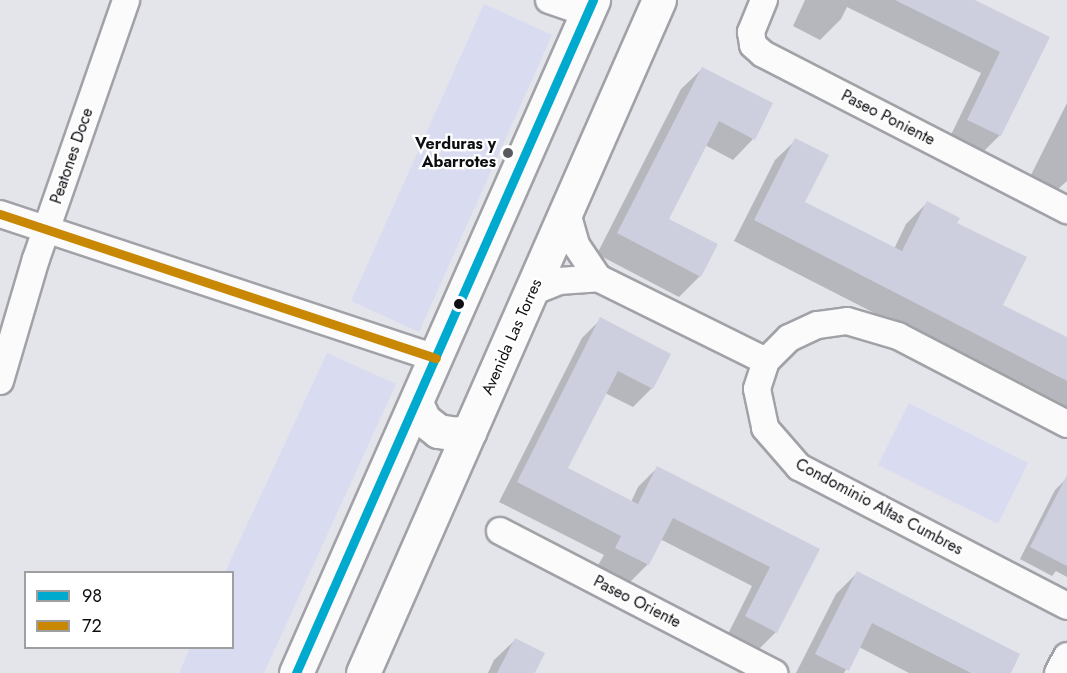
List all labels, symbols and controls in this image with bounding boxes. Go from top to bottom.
street label: Paseo Poniente [838,86,938,150]
street label: Peatones Doce [47,106,97,206]
place label: Verduras y Abarrotes [415,134,496,172]
marker: Verduras y Abarrotes [501,146,515,160]
street label: Avenida Las Torres [478,276,546,398]
unlabelled marker [453,298,465,310]
street label: Condominio Altas Cumbres [792,455,966,559]
legend [24,571,234,649]
street label: Paseo Oriente [590,572,684,632]
text: 98 [82,583,102,609]
text: 72 [82,613,102,639]

